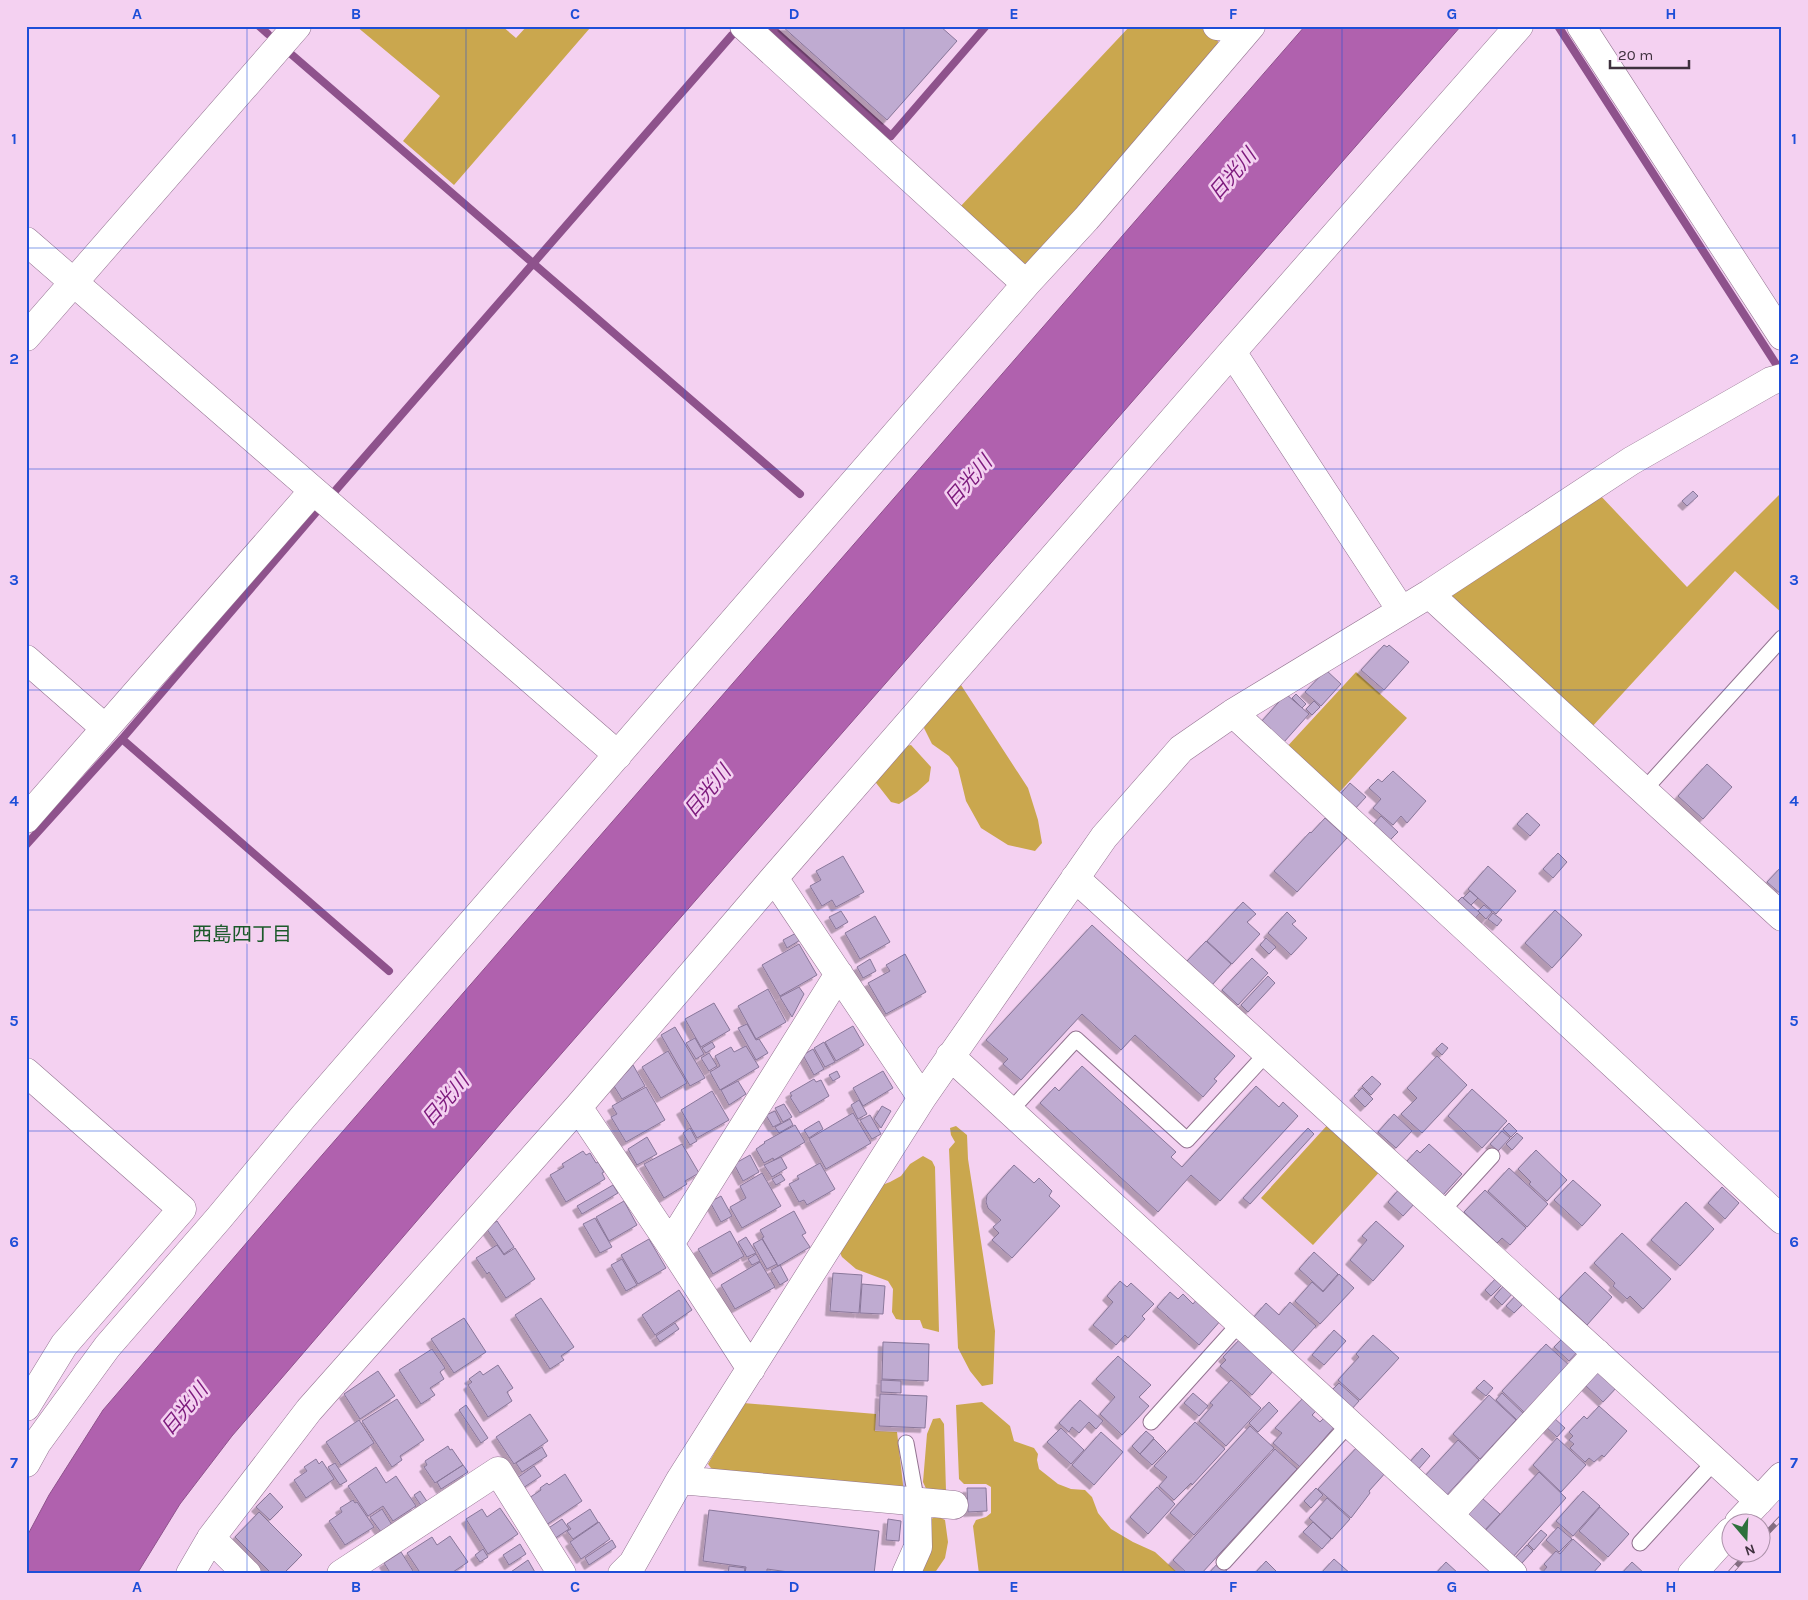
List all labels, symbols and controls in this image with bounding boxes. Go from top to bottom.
text: A [132,4,142,23]
text: B [351,4,361,23]
text: C [570,4,580,23]
text: D [789,4,800,23]
text: E [1009,4,1019,23]
text: F [1229,4,1238,23]
text: G [1447,4,1457,23]
text: H [1665,4,1677,23]
scale bar [1610,38,1689,70]
text: 20 m [1618,46,1653,64]
text: 1 [11,129,17,148]
text: 1 [1791,129,1797,148]
water label: 日光川 [1204,143,1262,205]
text: 2 [9,349,19,368]
text: 2 [1789,349,1799,368]
water label: 日光川 [940,450,998,512]
text: 3 [9,570,19,589]
text: 3 [1789,570,1799,589]
water label: 日光川 [679,759,737,822]
text: 4 [9,791,19,810]
text: 4 [1789,791,1799,810]
district label: 西島四丁目 [192,923,292,946]
text: 5 [9,1011,19,1030]
text: 5 [1789,1011,1799,1030]
water label: 日光川 [417,1069,475,1131]
text: 6 [9,1232,19,1251]
text: 6 [1789,1232,1799,1251]
water label: 日光川 [156,1377,214,1440]
text: 7 [10,1453,18,1472]
text: 7 [1790,1453,1798,1472]
north arrow [1720,1512,1770,1562]
text: N [1743,1540,1758,1559]
text: A [132,1577,142,1596]
text: B [351,1577,361,1596]
text: C [570,1577,580,1596]
text: D [789,1577,800,1596]
text: E [1009,1577,1019,1596]
text: F [1229,1577,1238,1596]
text: G [1447,1577,1457,1596]
text: H [1665,1577,1677,1596]

